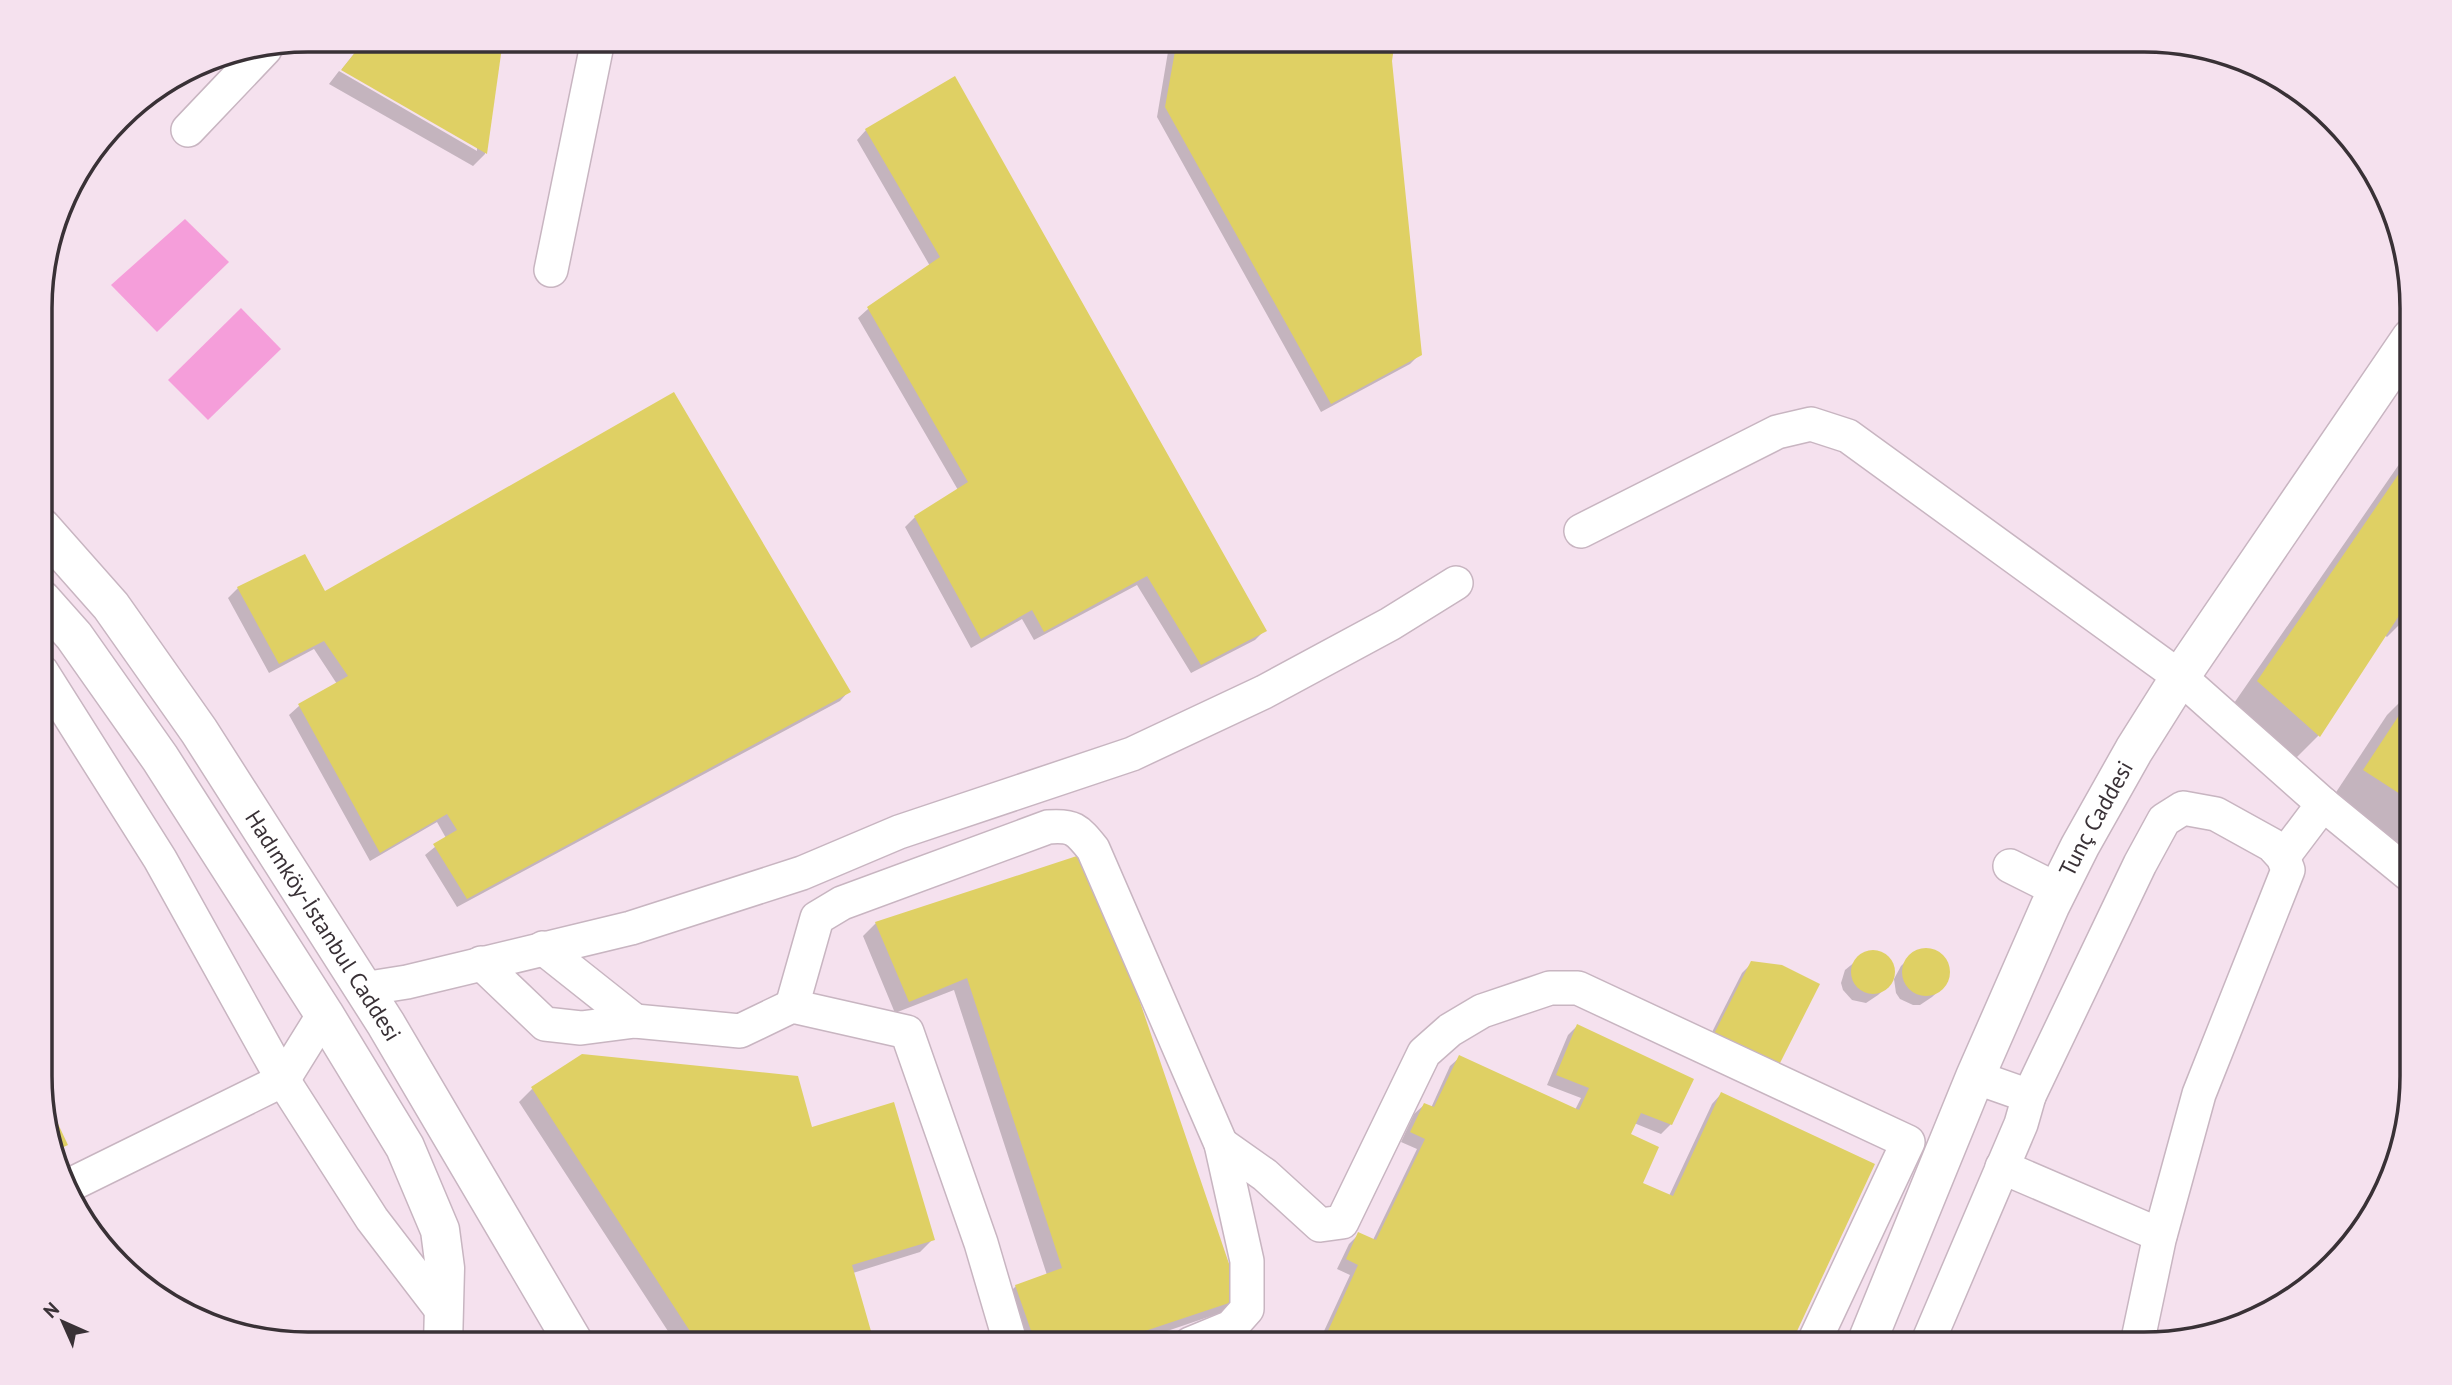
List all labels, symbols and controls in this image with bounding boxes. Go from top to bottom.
street label: Tunç Caddesi [2052,755,2139,881]
street label: Hadımköy-İstanbul Caddesi [239,805,408,1046]
north arrow [28,1287,98,1357]
text: N [38,1297,64,1323]

